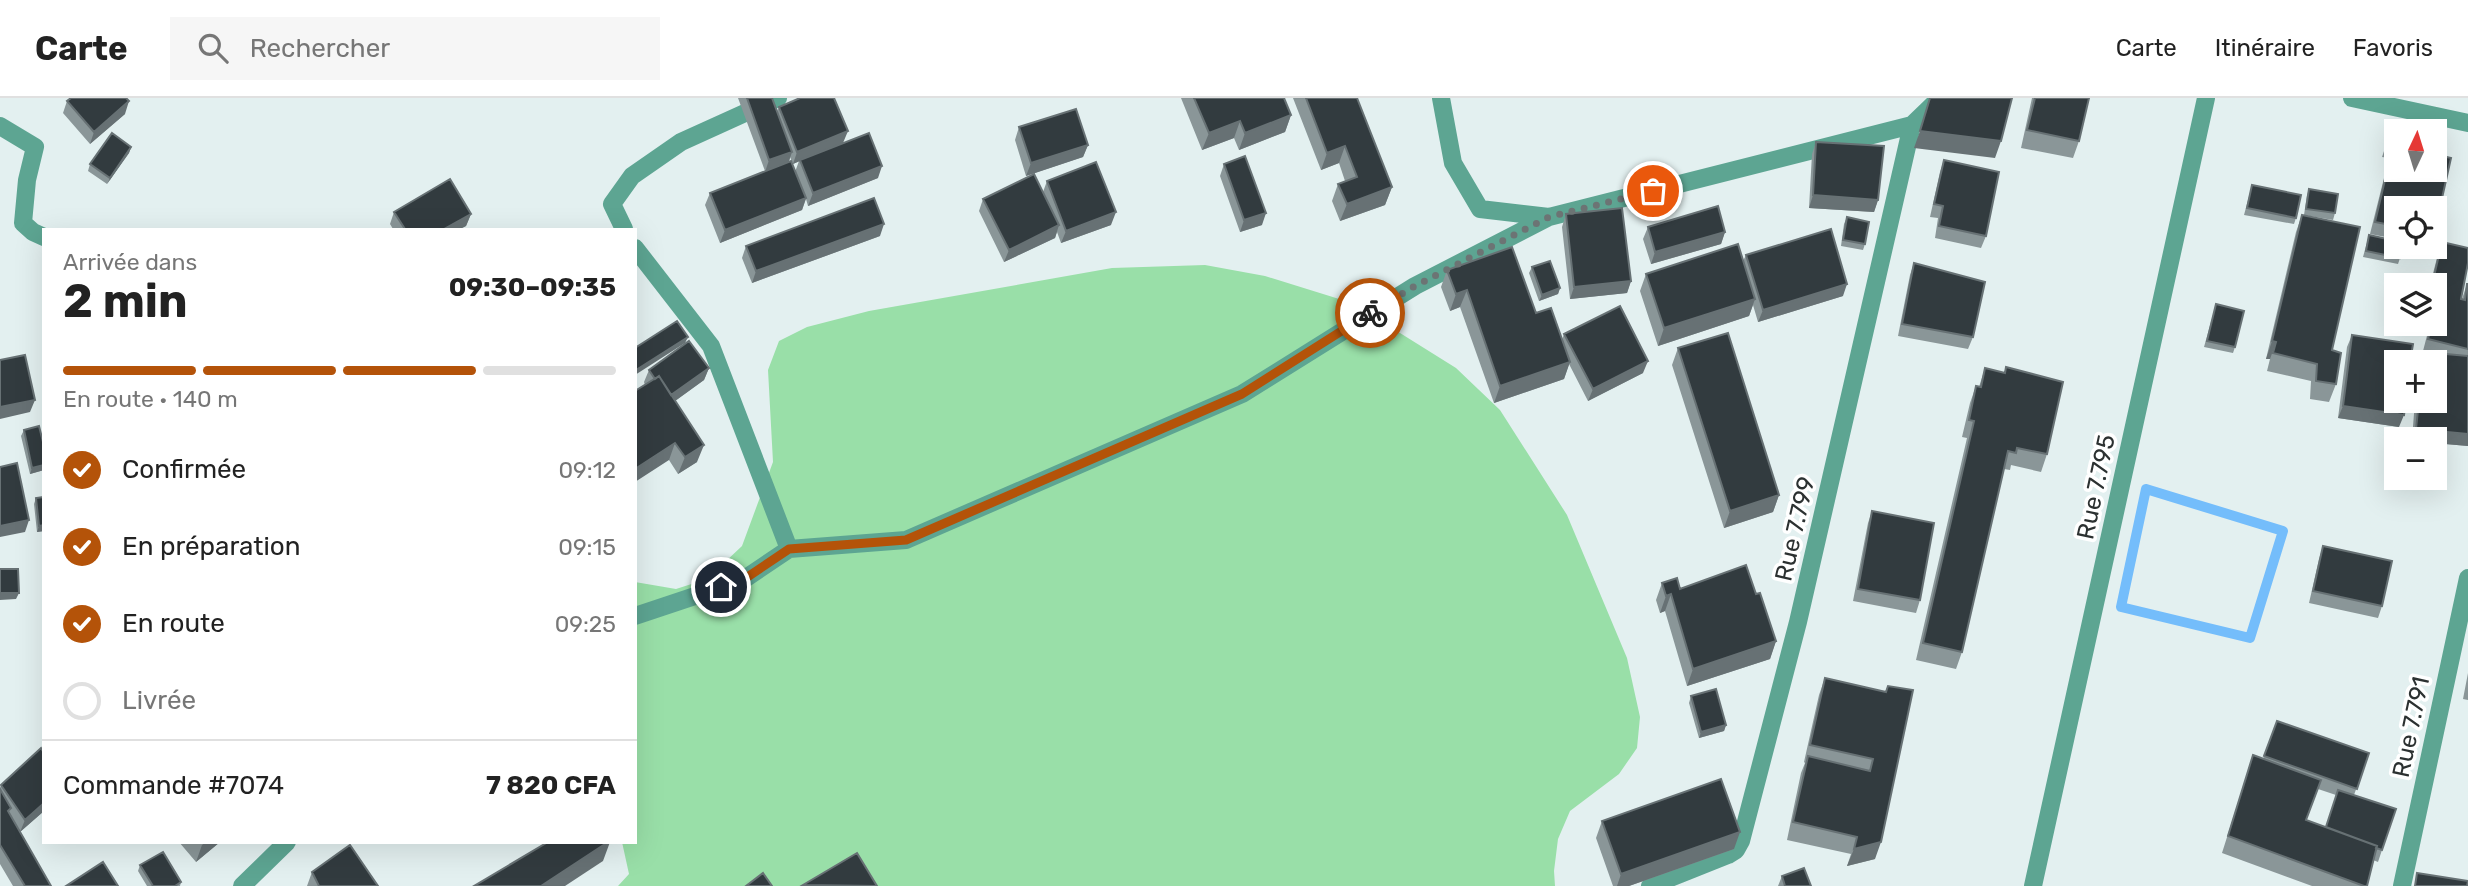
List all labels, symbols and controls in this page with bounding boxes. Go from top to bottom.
search box [170,17,660,80]
text: Carte [35,29,128,68]
icon: search [194,29,232,67]
text: Rechercher [250,33,390,64]
text: Carte [2116,34,2177,62]
text: Itinéraire [2215,34,2315,62]
text: Favoris [2353,34,2433,62]
north arrow [2384,119,2446,182]
map controls [2384,119,2447,490]
pin [1623,161,1683,221]
icon: bag [1634,172,1672,210]
button: locate [2384,196,2447,259]
text: Arrivée dans [63,248,197,276]
text: 09:30–09:35 [449,272,616,303]
button: layers [2384,273,2447,336]
text: 2 min [63,274,188,329]
courier [1335,278,1405,348]
icon: bike [1351,294,1389,332]
button: + [2384,350,2447,413]
text: En route · 140 m [63,385,238,413]
button: − [2384,427,2447,490]
street label: Rue 7.795 [2071,432,2121,542]
icon: check [63,451,101,489]
text: Confirmée [122,454,246,485]
text: 09:12 [559,456,616,484]
street label: Rue 7.799 [1769,474,1821,584]
icon: check [63,528,101,566]
text: En préparation [122,531,300,562]
text: 09:15 [558,533,616,561]
pin [691,557,751,617]
icon: home [702,568,740,606]
icon: check [63,605,101,643]
text: En route [122,608,225,639]
text: 09:25 [555,610,616,638]
street label: Rue 7.791 [2387,674,2435,780]
text: Livrée [122,685,196,716]
text: Commande #7074 [63,770,284,801]
text: 7 820 CFA [486,770,616,801]

